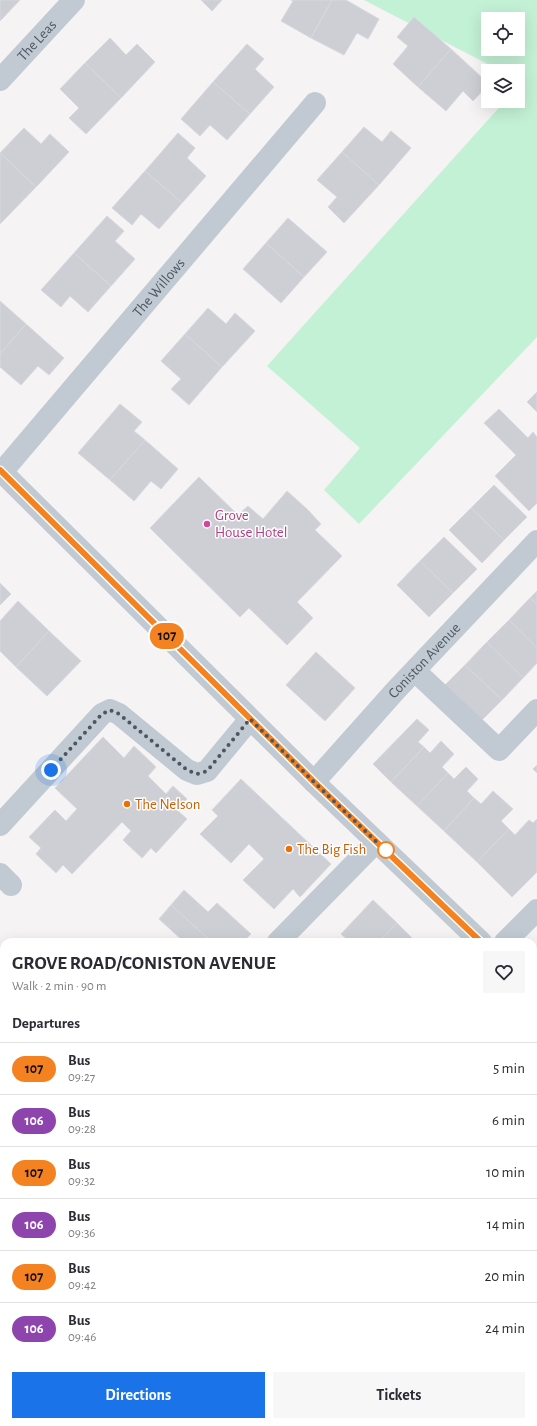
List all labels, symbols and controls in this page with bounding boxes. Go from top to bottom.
map controls [481,12,525,108]
button: locate [481,12,525,56]
street label: The Leas [15,17,59,64]
button: layers [481,64,525,108]
street label: The Willows [130,256,188,320]
place label: Grove House Hotel [215,508,287,540]
marker: Grove House Hotel [202,519,212,529]
street label: Coniston Avenue [385,620,463,701]
line badge: 107 [144,623,190,649]
text: 107 [158,629,176,643]
your location [41,760,61,780]
place label: The Nelson [135,797,200,812]
marker: The Nelson [122,799,132,809]
unlabelled marker [377,841,395,859]
place label: The Big Fish [297,842,366,857]
marker: The Big Fish [284,844,294,854]
button: heart [483,951,525,993]
text: GROVE ROAD/CONISTON AVENUE [12,954,276,973]
text: Walk · 2 min · 90 m [12,980,106,993]
text: Departures [12,1016,80,1031]
text: Bus [68,1053,90,1068]
text: 5 min [493,1061,525,1076]
text: 107 [25,1062,43,1076]
text: 09:27 [68,1071,95,1084]
text: Bus [68,1105,90,1120]
text: 6 min [492,1113,525,1128]
text: 106 [24,1114,44,1128]
text: 09:28 [68,1123,96,1136]
text: Bus [68,1157,90,1172]
text: 10 min [486,1165,525,1180]
text: 107 [25,1166,43,1180]
text: 09:32 [68,1175,95,1188]
text: Bus [68,1209,90,1224]
text: 14 min [487,1217,525,1232]
text: 106 [24,1218,44,1232]
text: 09:36 [68,1227,95,1240]
text: Bus [68,1261,90,1276]
text: 20 min [484,1269,525,1284]
text: 107 [25,1270,43,1284]
text: 09:42 [68,1279,96,1292]
text: Bus [68,1313,90,1328]
text: 24 min [485,1321,525,1336]
text: 106 [24,1322,44,1336]
text: 09:46 [68,1331,96,1344]
button: Directions [12,1372,265,1418]
button: Tickets [273,1372,525,1418]

